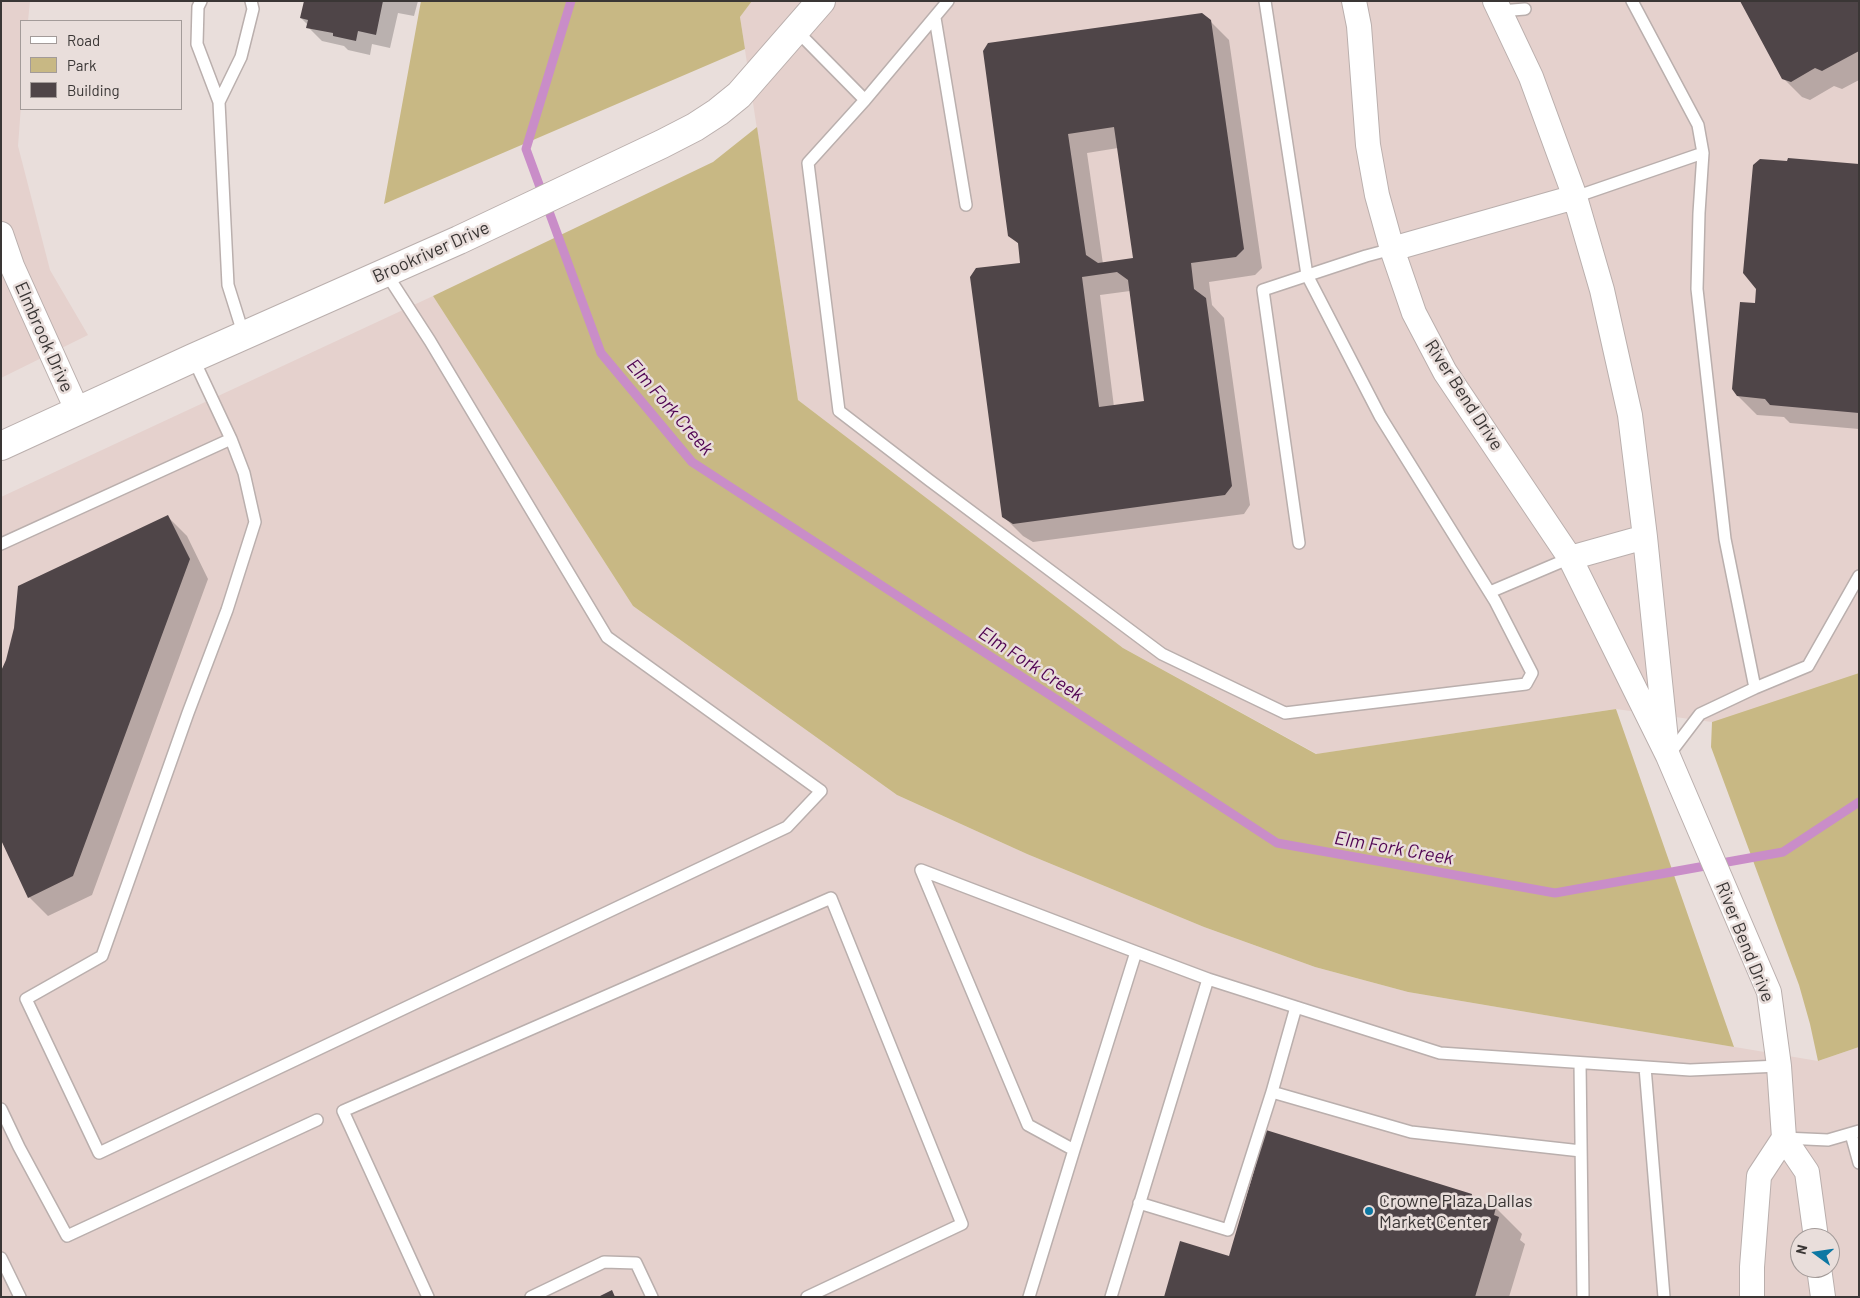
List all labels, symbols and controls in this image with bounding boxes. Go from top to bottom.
legend [20,20,182,110]
text: Road [67,31,100,49]
text: Park [67,56,96,74]
text: Building [67,81,120,99]
street label: Brookriver Drive [369,217,493,287]
street label: Elmbrook Drive [10,278,78,396]
street label: River Bend Drive [1420,336,1508,454]
water label: Elm Fork Creek [622,354,718,460]
water label: Elm Fork Creek [974,622,1088,706]
water label: Elm Fork Creek [1333,826,1455,870]
street label: River Bend Drive [1711,879,1779,1005]
place label: Crowne Plaza Dallas Market Center [1379,1190,1533,1232]
marker: Crowne Plaza Dallas Market Center [1363,1205,1375,1217]
north arrow [1790,1228,1840,1278]
text: N [1792,1243,1810,1256]

